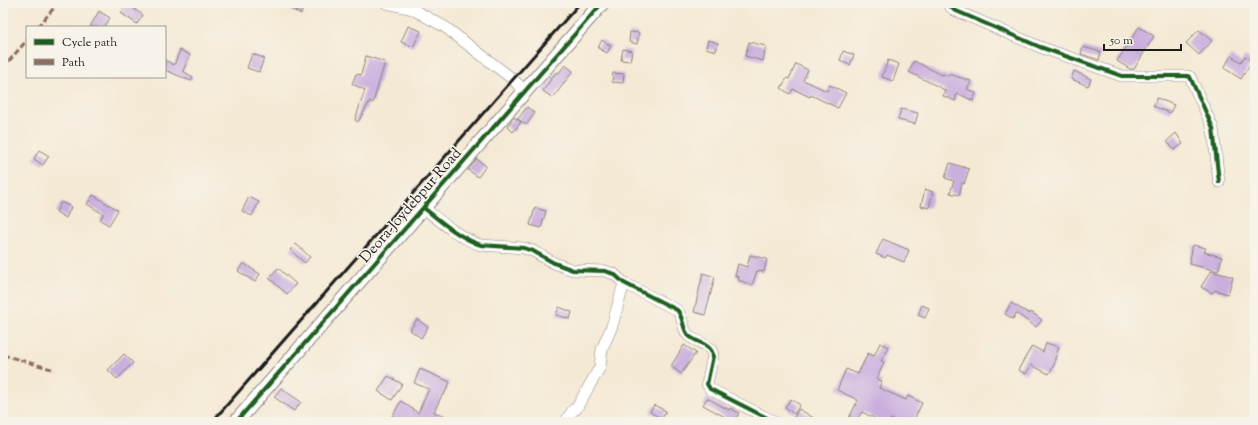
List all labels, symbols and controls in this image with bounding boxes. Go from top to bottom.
legend [26,26,166,78]
scale bar [1104,26,1181,52]
text: 50 m [1109,32,1133,50]
text: Cycle path [62,34,117,52]
text: Path [62,54,85,72]
street label: Deora-Joydebpur Road [355,144,467,268]

